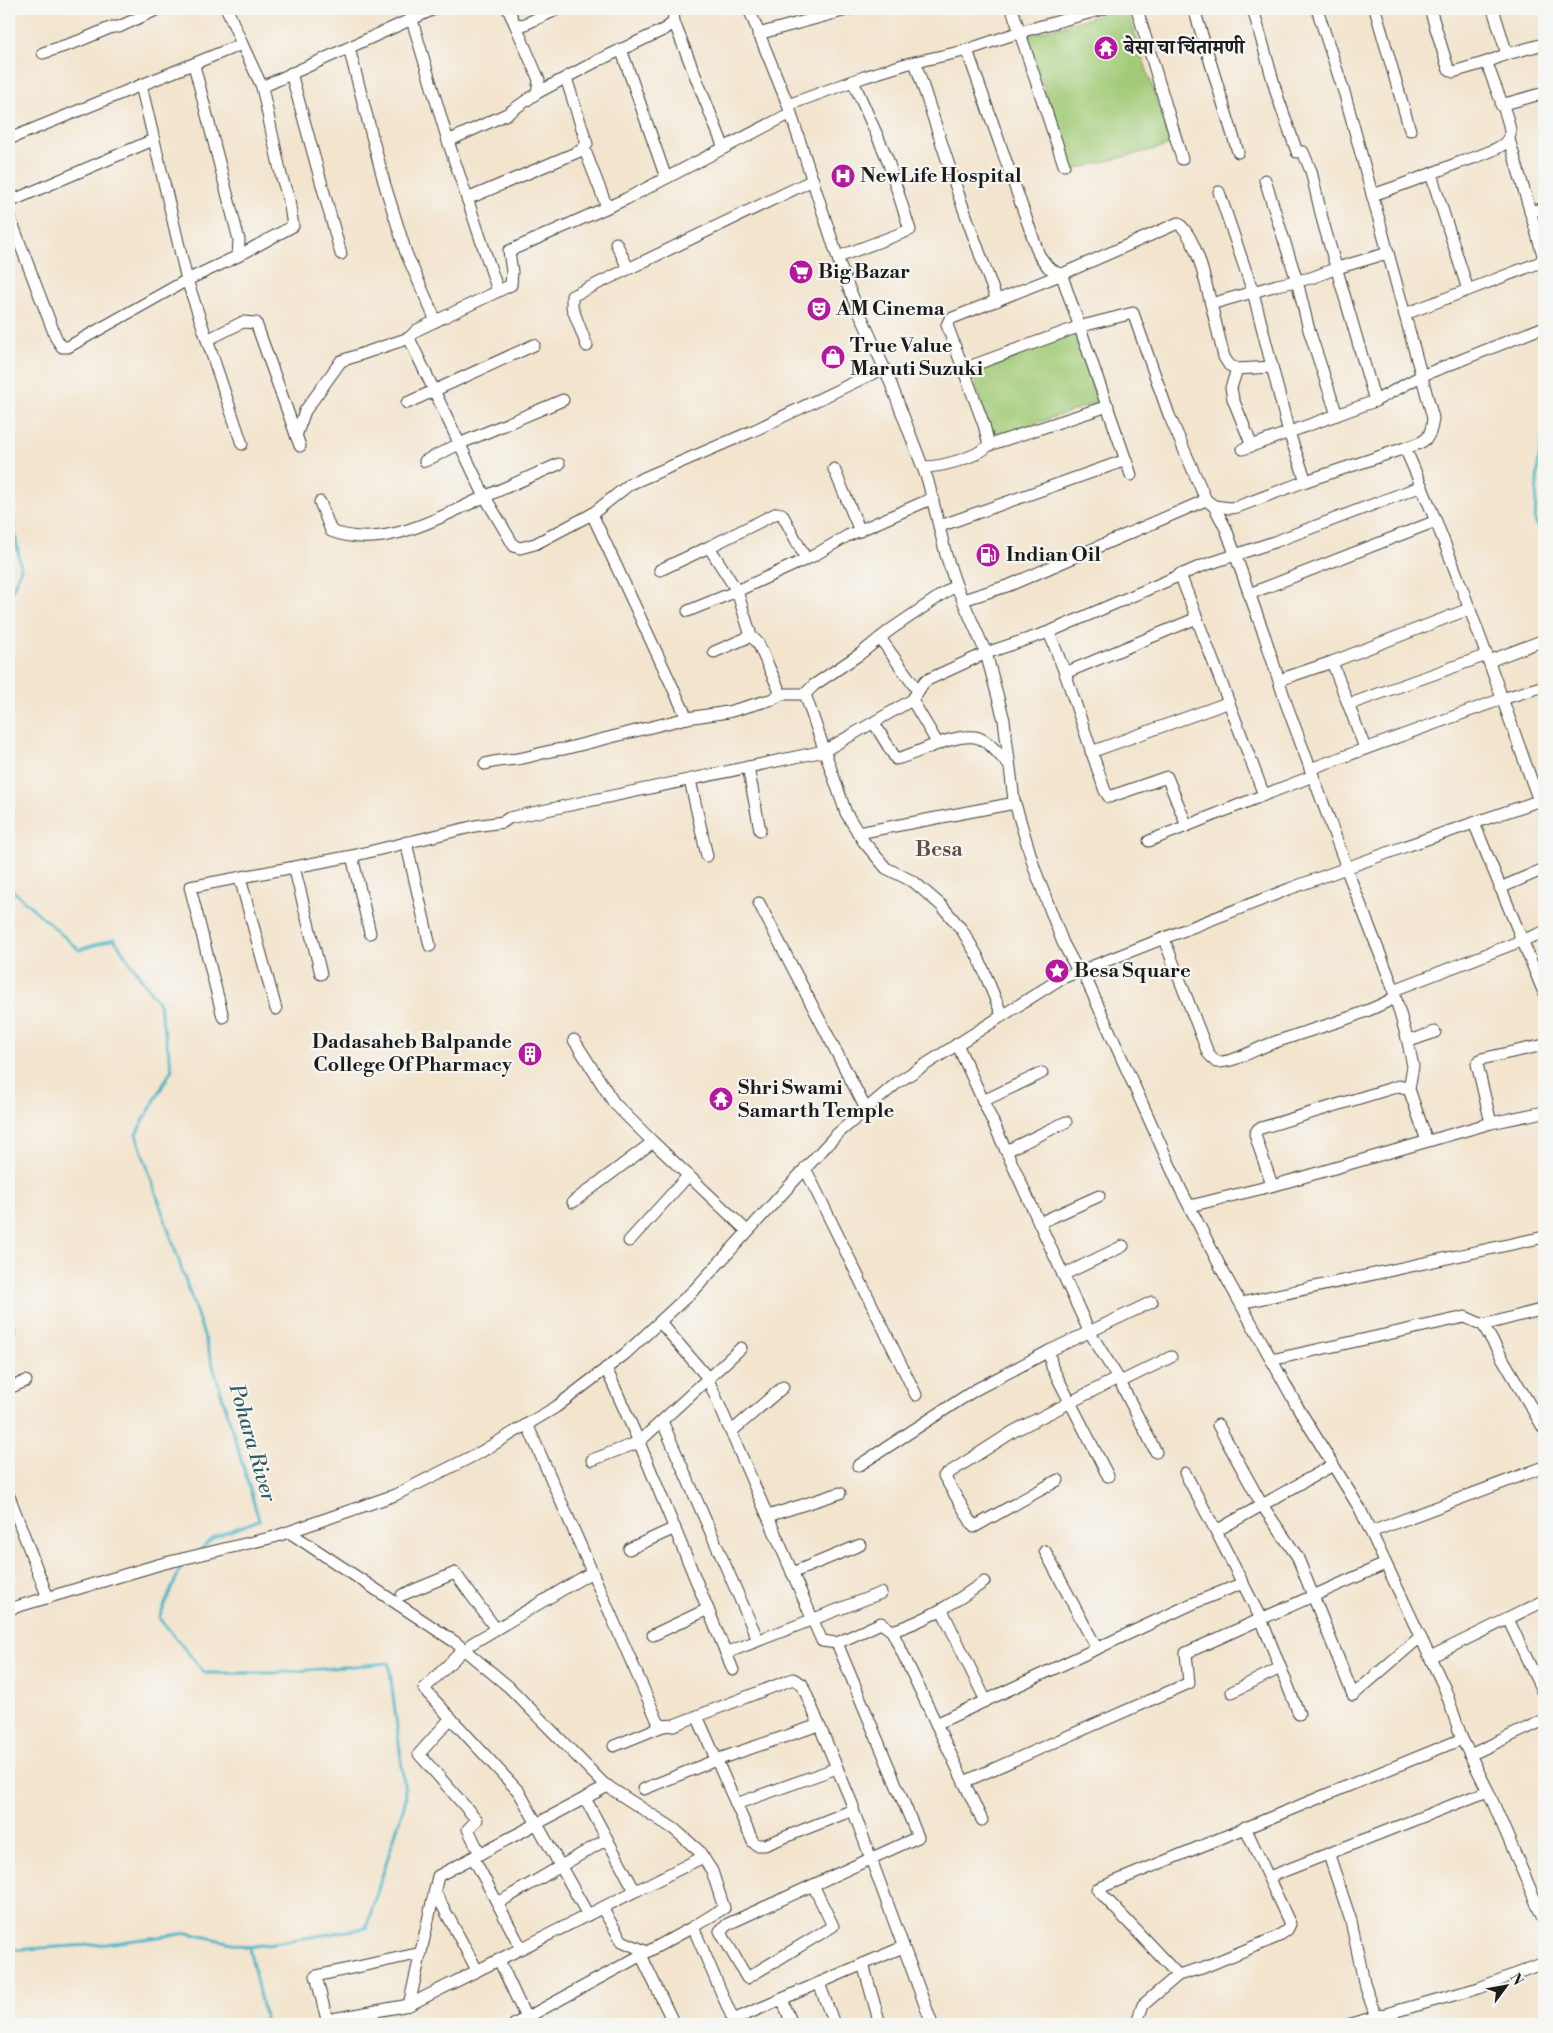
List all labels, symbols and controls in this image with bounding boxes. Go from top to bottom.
temple icon: बेसा चा चिंतामणी [1093,35,1119,61]
place label: बेसा चा चिंतामणी [1122,35,1246,61]
hospital icon: NewLife Hospital [830,163,856,189]
place label: NewLife Hospital [860,164,1022,189]
supermarket icon: Big Bazar [788,259,814,285]
place label: Big Bazar [818,260,910,285]
theatre icon: AM Cinema [806,296,832,322]
place label: AM Cinema [835,297,945,322]
place label: True Value Maruti Suzuki [850,334,984,382]
shop icon: True Value Maruti Suzuki [820,344,846,370]
fuel station icon: Indian Oil [975,542,1001,568]
place label: Indian Oil [1006,543,1101,568]
district label: Besa [915,837,963,863]
place icon: Besa Square [1044,958,1070,984]
place label: Besa Square [1074,959,1191,984]
place label: Dadasaheb Balpande College Of Pharmacy [312,1030,513,1078]
building icon: Dadasaheb Balpande College Of Pharmacy [517,1041,543,1067]
place label: Shri Swami Samarth Temple [738,1076,894,1124]
temple icon: Shri Swami Samarth Temple [708,1086,734,1112]
water label: Pohara River [223,1380,281,1506]
north arrow [1480,1960,1530,2010]
text: N [1506,1970,1527,1989]

